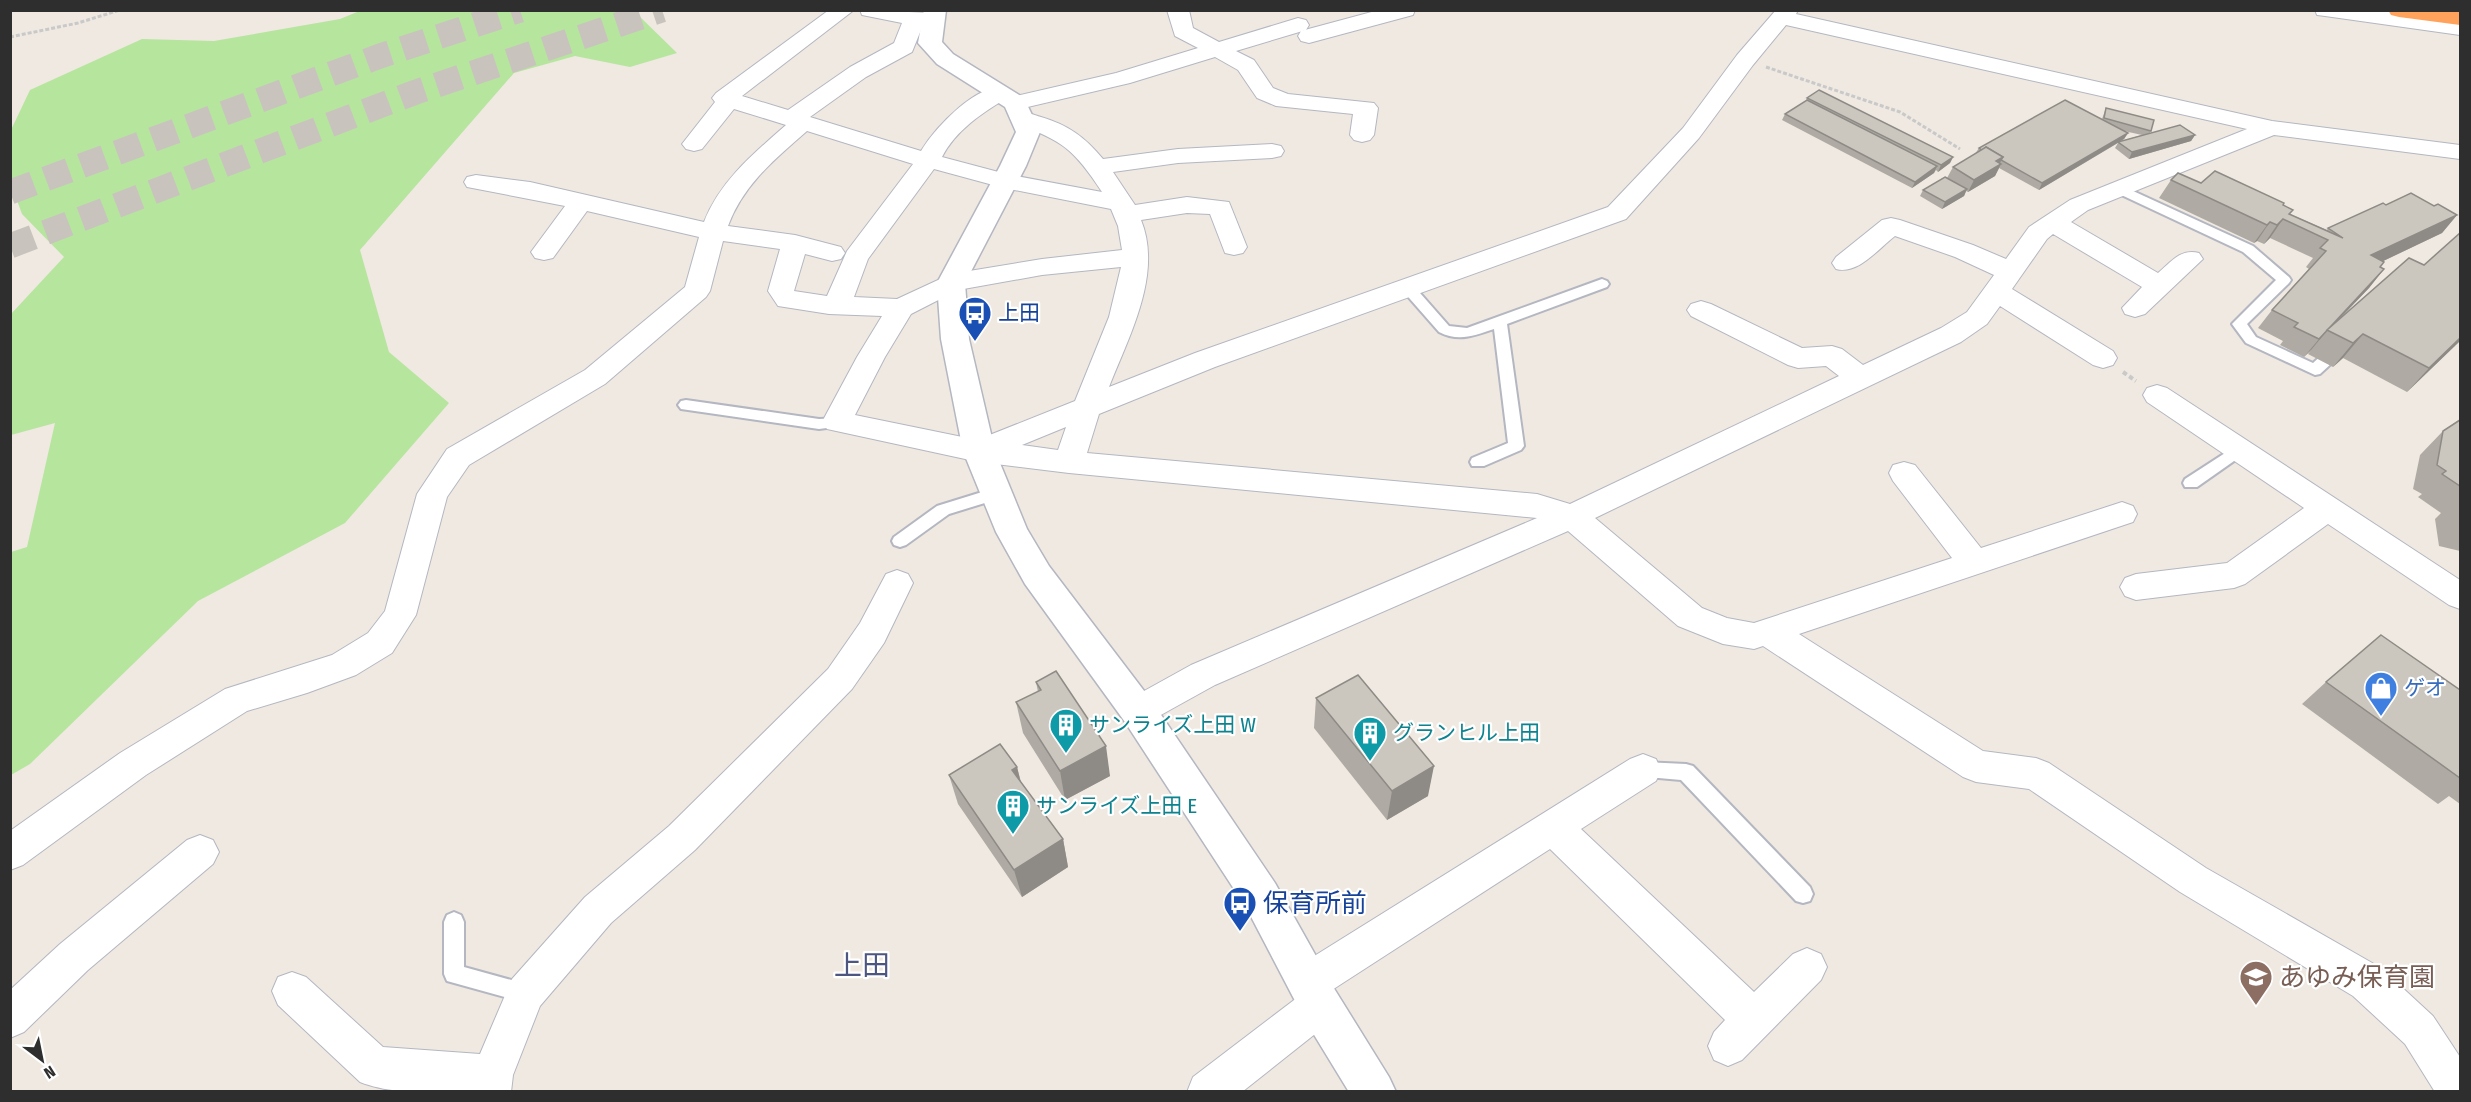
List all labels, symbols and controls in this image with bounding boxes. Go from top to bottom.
bus stop icon: 上田 [957,295,993,342]
place label: 上田 [998,300,1040,326]
shop icon: ゲオ [2363,670,2399,717]
place label: ゲオ [2404,675,2446,701]
building icon: サンライズ上田 W [1048,707,1084,754]
place label: サンライズ上田 W [1089,712,1256,738]
building icon: グランヒル上田 [1352,715,1388,762]
place label: グランヒル上田 [1393,720,1540,746]
building icon: サンライズ上田 E [995,788,1031,835]
place label: サンライズ上田 E [1036,793,1197,819]
bus stop icon: 保育所前 [1222,885,1258,932]
place label: 保育所前 [1263,888,1367,919]
district label: 上田 [834,949,890,982]
school or university icon: あゆみ保育園 [2238,959,2274,1006]
place label: あゆみ保育園 [2279,962,2435,993]
north arrow [12,1030,72,1090]
text: N [41,1062,59,1083]

